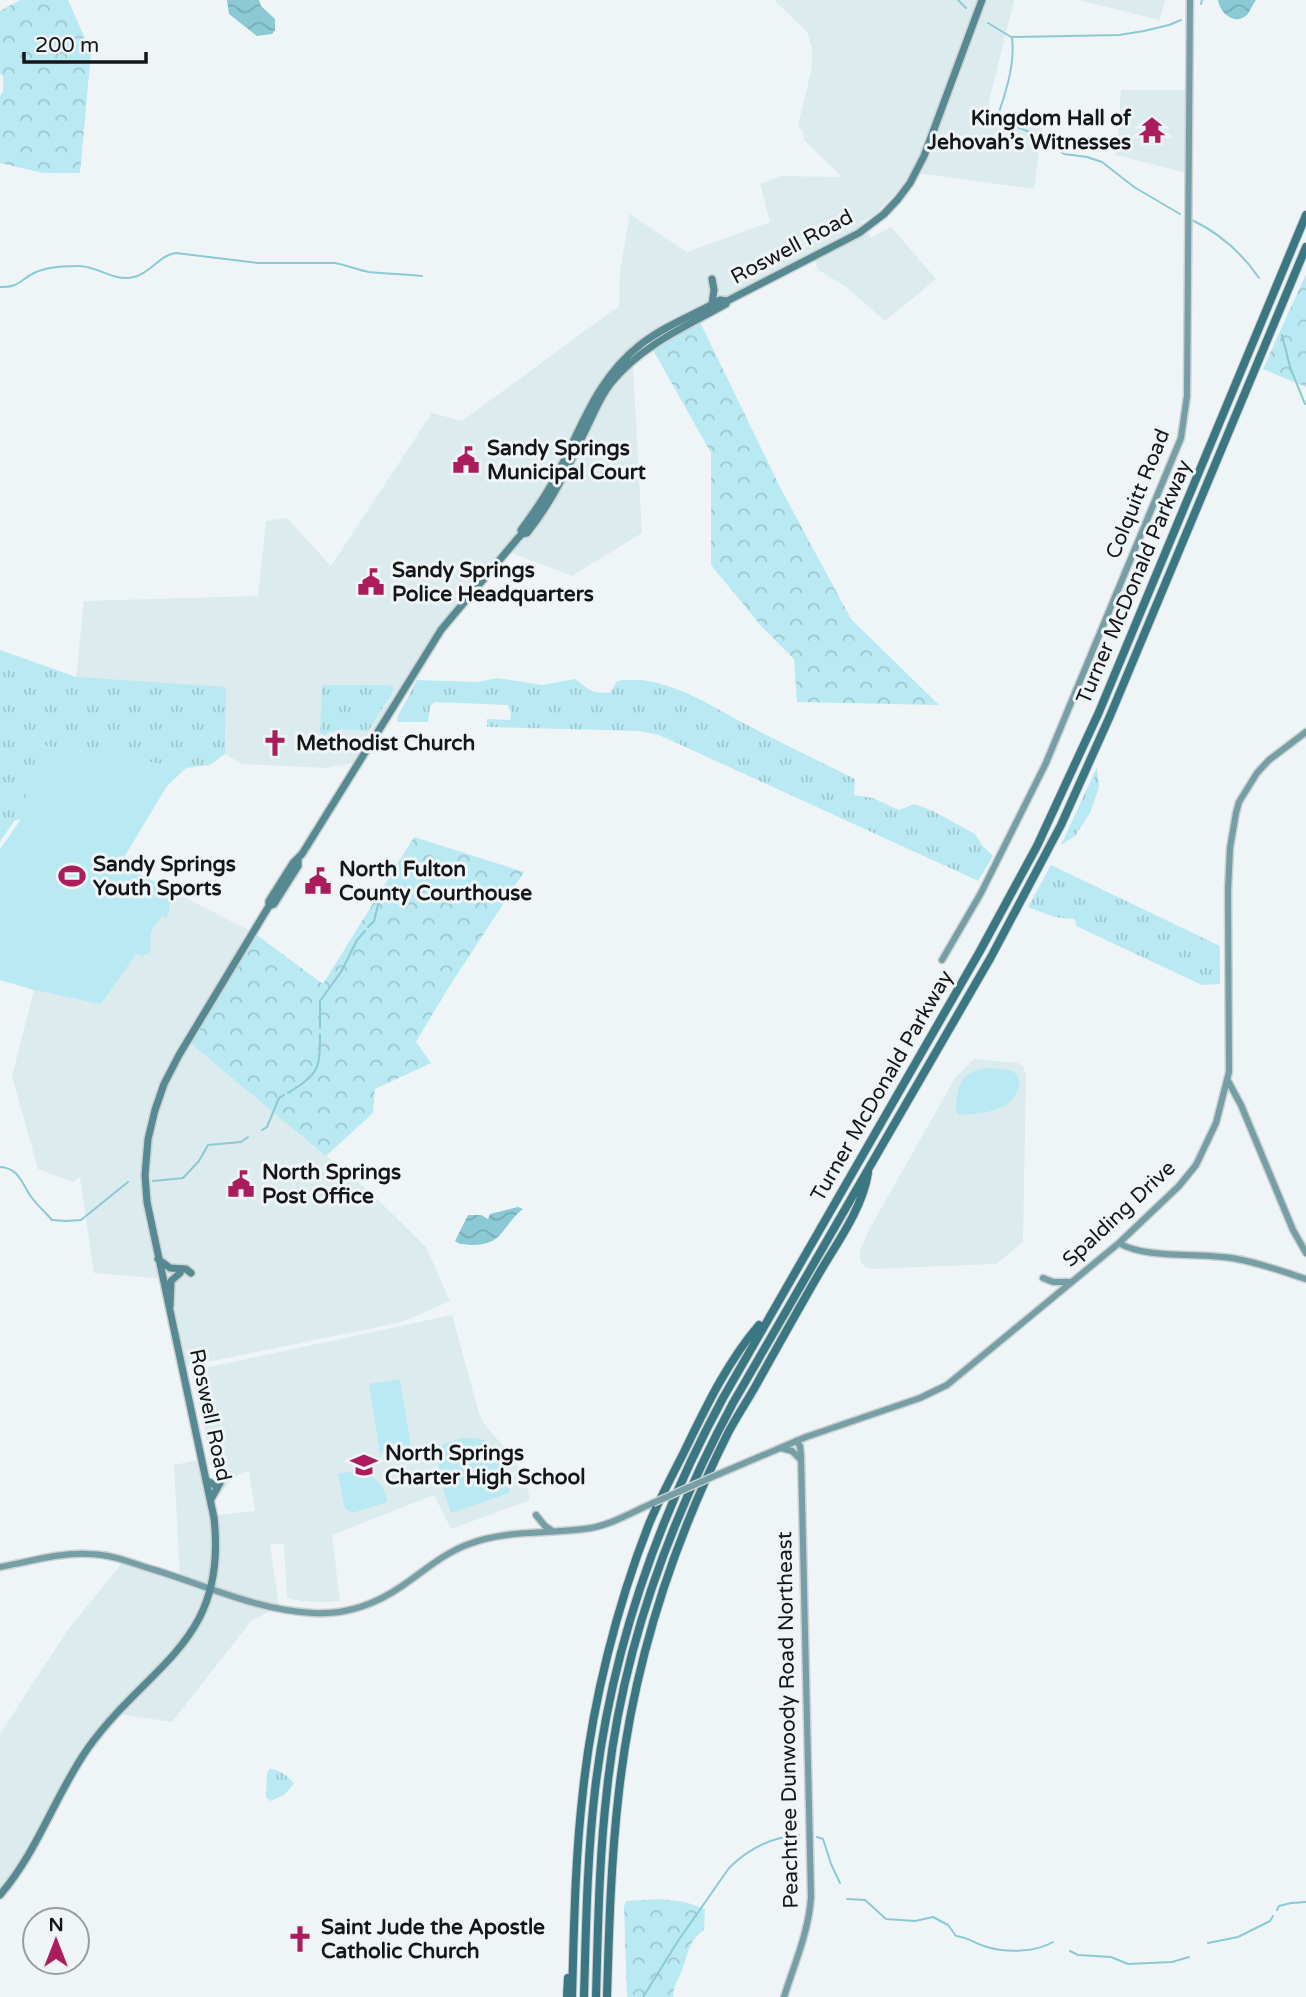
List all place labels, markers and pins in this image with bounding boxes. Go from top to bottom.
place label: Kingdom Hall of Jehovah’s Witnesses [926,106,1132,155]
temple icon: Kingdom Hall of Jehovah’s Witnesses [1137,115,1167,145]
place label: Sandy Springs Municipal Court [487,436,646,485]
public building icon: Sandy Springs Municipal Court [451,445,481,475]
place label: Sandy Springs Police Headquarters [392,558,594,607]
public building icon: Sandy Springs Police Headquarters [356,567,386,597]
church icon: Methodist Church [260,728,290,758]
place label: Methodist Church [296,731,475,756]
place label: Sandy Springs Youth Sports [93,852,236,901]
place label: North Fulton County Courthouse [339,857,532,906]
sports icon: Sandy Springs Youth Sports [57,861,87,891]
public building icon: North Fulton County Courthouse [303,866,333,896]
place label: North Springs Post Office [262,1160,401,1209]
public building icon: North Springs Post Office [226,1169,256,1199]
place label: North Springs Charter High School [385,1441,586,1490]
school or university icon: North Springs Charter High School [349,1450,379,1480]
place label: Saint Jude the Apostle Catholic Church [321,1915,545,1964]
church icon: Saint Jude the Apostle Catholic Church [285,1924,315,1954]

